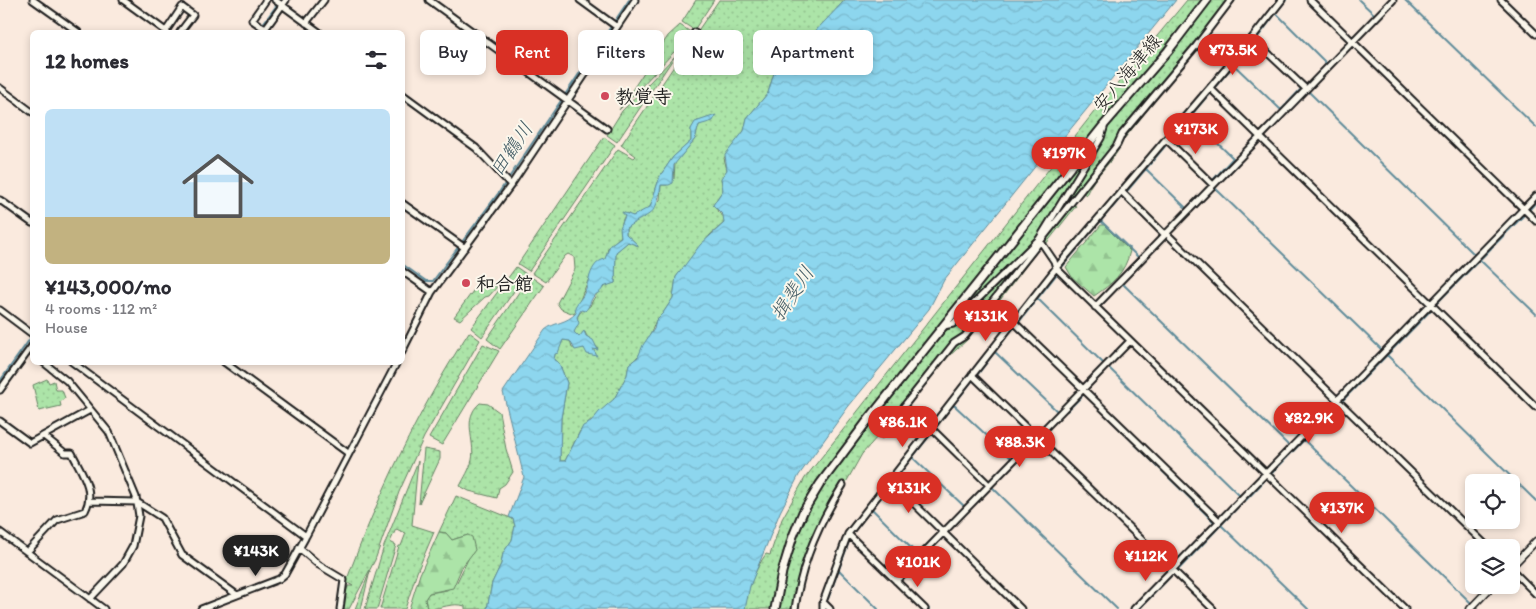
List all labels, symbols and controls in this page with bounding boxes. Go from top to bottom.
street label: 安八海津線 [1088,29,1166,117]
chip: Buy [420,30,486,75]
chip: Rent [496,30,568,75]
chip: Filters [578,30,664,75]
chip: New [674,30,743,75]
chip: Apartment [753,30,873,75]
pin: ¥73.5K [1192,34,1274,76]
text: ¥73.5K [1209,40,1257,59]
icon: filters [362,46,390,74]
text: 12 homes [45,48,129,73]
place label: 教覚寺 [615,85,672,108]
marker: 教覚寺 [599,90,611,102]
pin: ¥173K [1161,112,1231,155]
water label: 田鶴川 [484,117,538,181]
text: ¥173K [1174,119,1218,138]
pin: ¥197K [1029,136,1099,179]
icon: home [173,141,263,231]
text: ¥197K [1043,143,1085,162]
water label: 揖斐川 [765,261,819,325]
place label: 和合館 [476,272,533,295]
text: ¥143,000/mo [45,274,172,299]
marker: 和合館 [460,277,472,289]
text: 4 rooms · 112 m² [45,299,157,318]
pin: ¥131K [951,300,1021,342]
text: ¥131K [965,306,1007,325]
text: House [45,318,88,337]
pin: ¥82.9K [1268,402,1350,444]
pin: ¥86.1K [862,406,944,448]
text: ¥82.9K [1285,408,1333,427]
text: ¥86.1K [879,412,927,431]
pin: ¥88.3K [979,426,1061,468]
text: ¥88.3K [995,432,1045,451]
pin: ¥131K [874,472,944,514]
map controls [1465,474,1520,594]
button: locate [1465,474,1520,529]
text: ¥131K [888,478,930,497]
pin: ¥137K [1307,492,1377,534]
text: ¥137K [1320,498,1364,517]
pin: ¥143K [221,534,291,577]
button: layers [1465,539,1520,594]
pin: ¥112K [1111,540,1181,582]
text: ¥143K [234,541,278,560]
pin: ¥101K [883,546,953,588]
text: ¥112K [1125,546,1167,565]
text: ¥101K [896,552,940,571]

